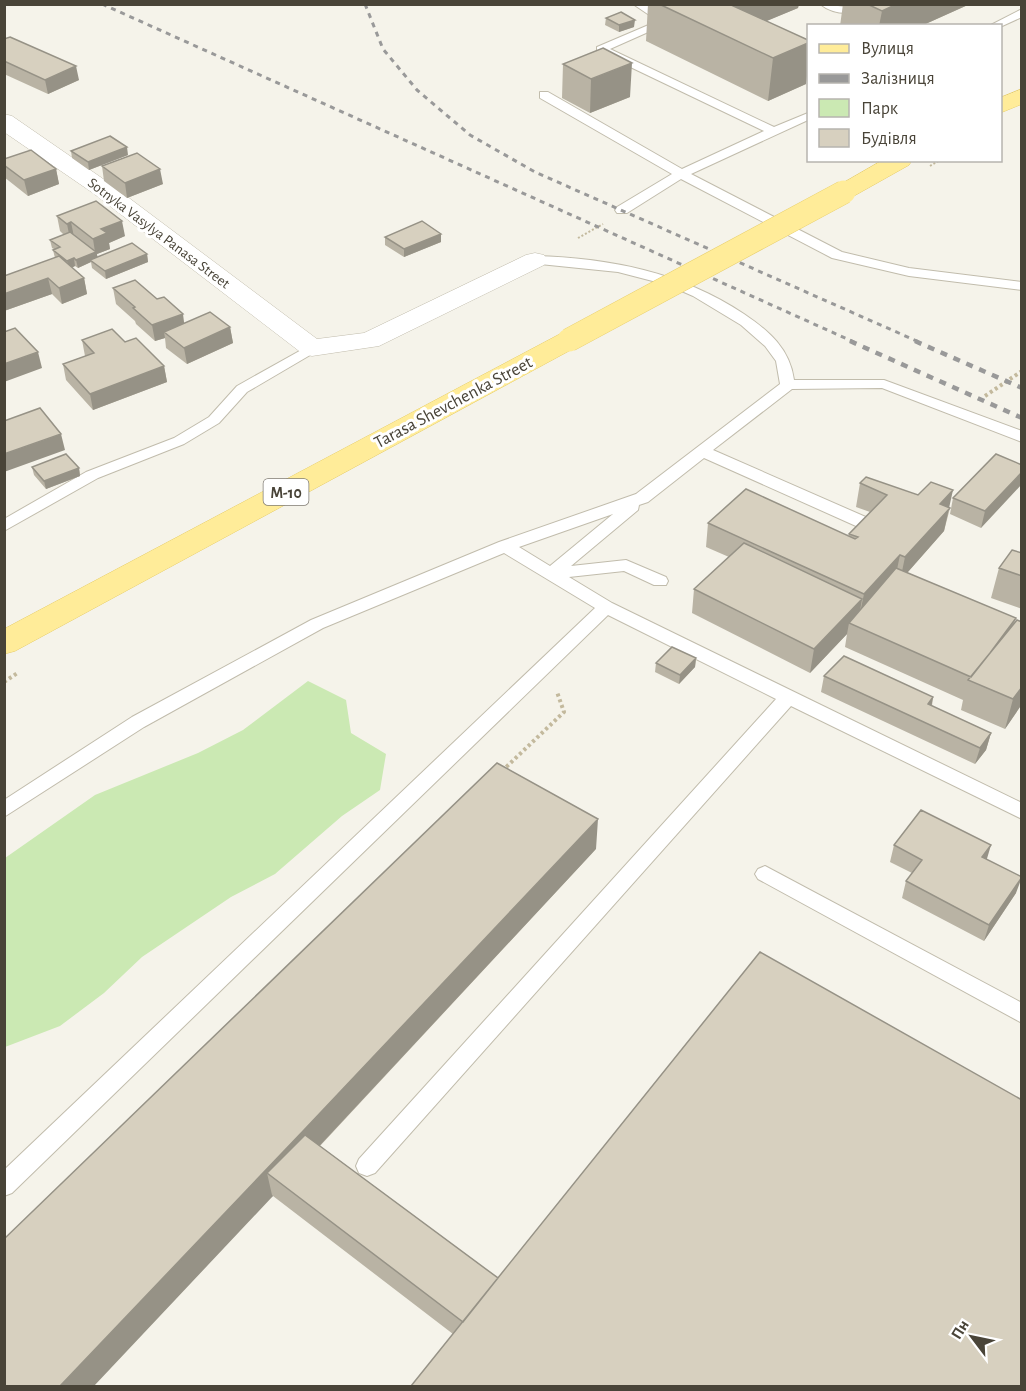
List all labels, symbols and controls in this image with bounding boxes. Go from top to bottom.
legend [807,24,1002,162]
text: Вулиця [861,40,914,58]
text: Залізниця [861,70,935,88]
text: Парк [861,100,899,118]
text: Будівля [861,130,917,148]
street label: Sotnyka Vasylya Panasa Street [85,175,233,292]
street label: Tarasa Shevchenka Street [371,353,536,452]
road number: М-10 [264,479,308,505]
north arrow [942,1307,1002,1367]
text: Пн [948,1317,972,1342]

